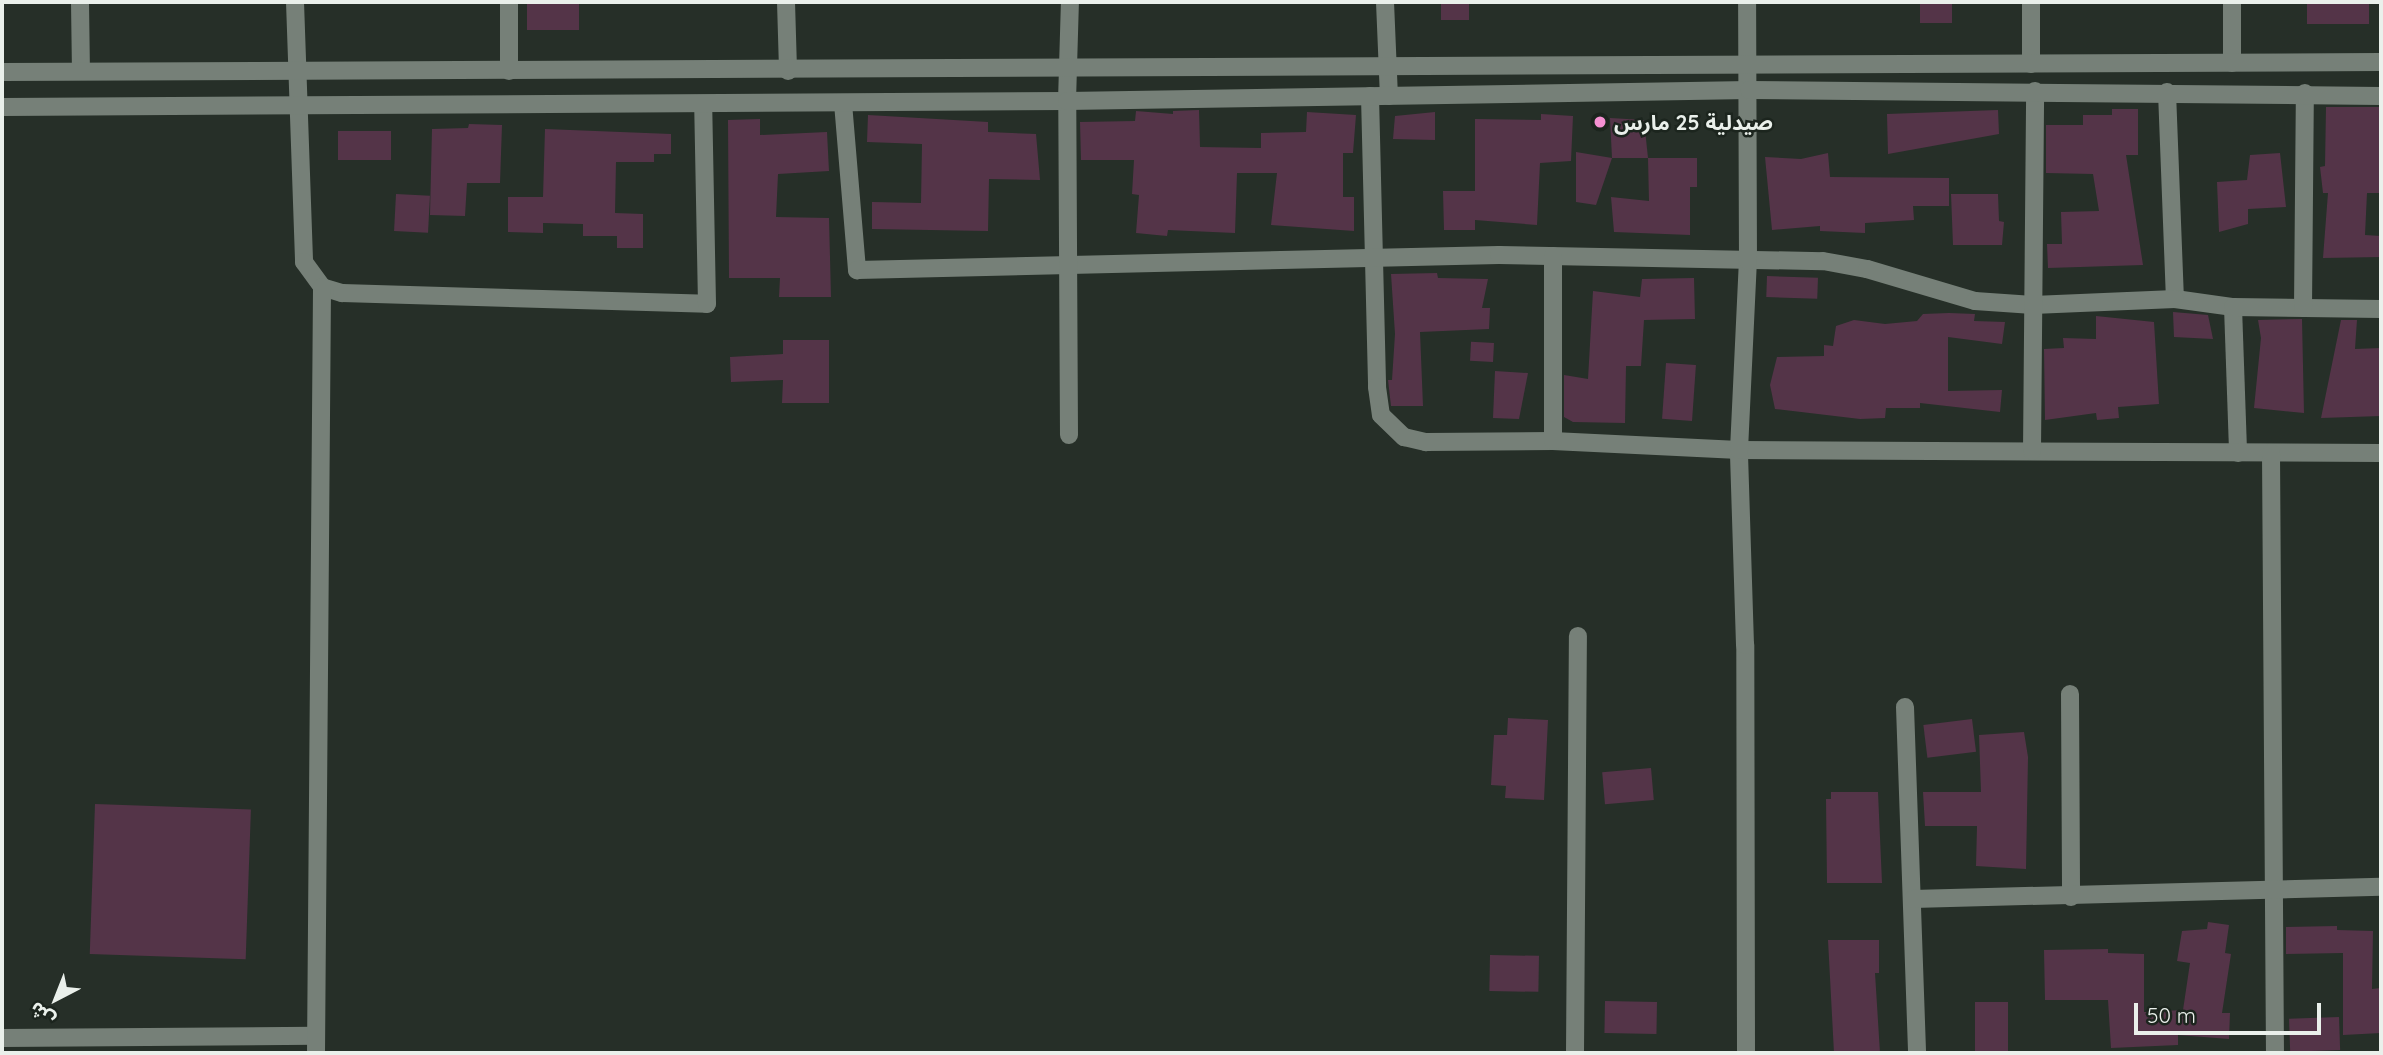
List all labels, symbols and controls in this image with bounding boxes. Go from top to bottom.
place label: صيدلية 25 مارس [1614,109,1773,135]
marker: صيدلية 25 مارس [1592,114,1608,130]
north arrow [21,964,91,1034]
scale bar [2138,988,2325,1032]
text: ش [24,997,60,1032]
text: 50 m [2147,1002,2196,1028]

